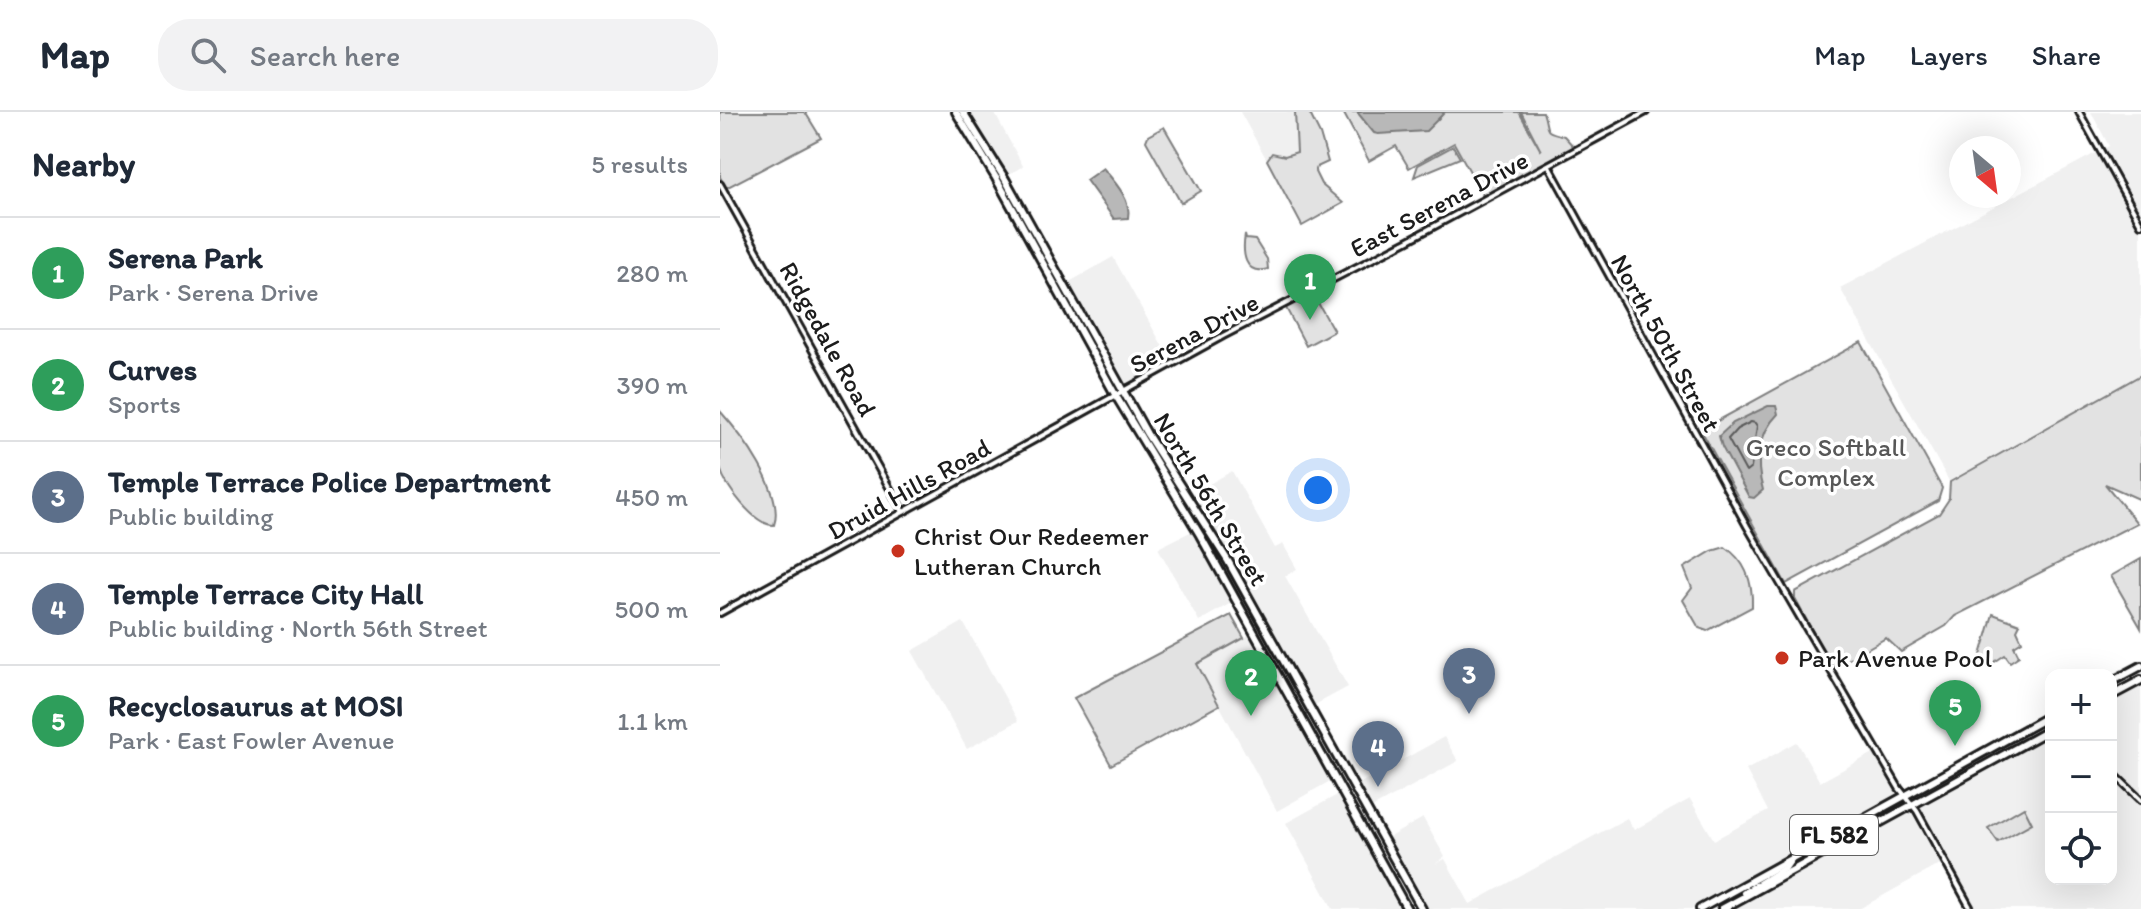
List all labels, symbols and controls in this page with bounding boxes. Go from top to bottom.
search box [158,19,718,91]
text: Map [40,32,110,78]
icon: search [186,33,230,77]
text: Search here [250,37,400,74]
text: Map [1814,38,1866,72]
text: Layers [1910,38,1988,72]
text: Share [2032,38,2101,72]
north arrow [1949,136,2021,208]
text: Nearby [32,144,135,185]
street label: East Serena Drive [1344,144,1534,264]
text: 5 results [591,148,688,180]
text: Serena Park [108,239,263,276]
street label: North 50th Street [1604,248,1728,438]
pin: 1 [1284,254,1336,320]
street label: Ridgedale Road [772,256,884,422]
text: 1 [52,257,64,289]
text: 280 m [616,257,688,289]
text: Park · Serena Drive [108,276,319,308]
street label: Serena Drive [1124,286,1264,380]
text: Curves [108,351,197,388]
text: 2 [51,369,65,401]
text: 390 m [616,369,688,401]
text: Sports [108,388,181,420]
street label: North 56th Street [1147,407,1275,592]
street label: Druid Hills Road [822,431,996,547]
park label: Greco Softball Complex [1746,431,1906,493]
text: Temple Terrace Police Department [108,463,551,500]
your location [1298,470,1338,510]
text: 3 [51,481,65,513]
text: 450 m [615,481,688,513]
text: Public building [108,500,274,532]
place label: Christ Our Redeemer Lutheran Church [914,520,1149,582]
marker: Christ Our Redeemer Lutheran Church [889,542,907,560]
text: Temple Terrace City Hall [108,575,423,612]
text: 4 [50,593,66,625]
text: 500 m [615,593,688,625]
text: Public building · North 56th Street [108,612,488,644]
place label: Park Avenue Pool [1798,642,1992,674]
pin: 3 [1443,648,1495,714]
marker: Park Avenue Pool [1773,649,1791,667]
pin: 2 [1225,650,1277,716]
map controls [2045,669,2117,885]
button: + [2045,669,2117,741]
pin: 5 [1929,680,1981,746]
text: Recyclosaurus at MOSI [108,687,404,724]
text: 5 [51,705,65,737]
text: 1.1 km [617,705,688,737]
pin: 4 [1352,721,1404,787]
text: Park · East Fowler Avenue [108,724,394,756]
button: − [2045,741,2117,813]
button: locate [2045,813,2117,885]
road number: FL 582 [1790,815,1878,855]

